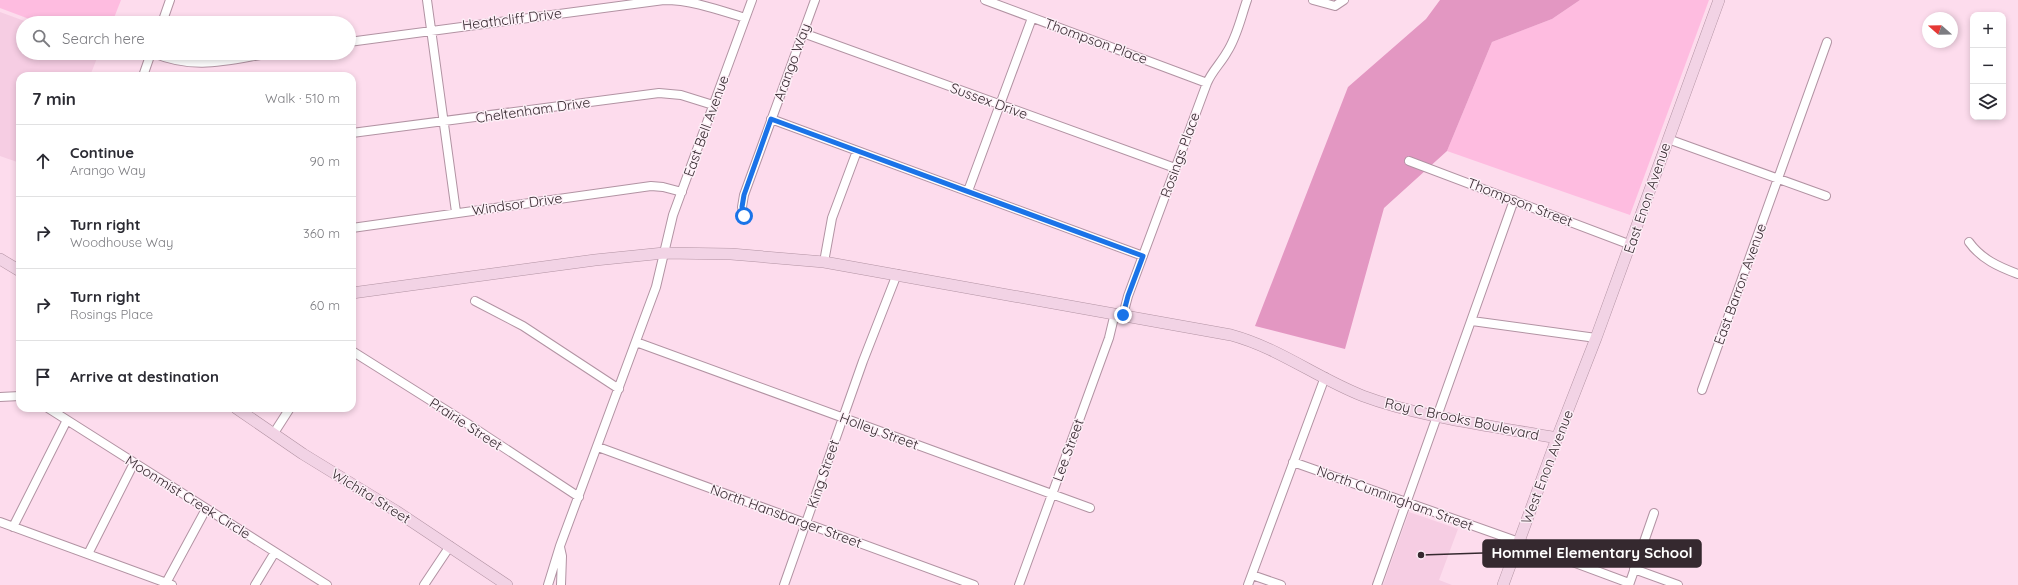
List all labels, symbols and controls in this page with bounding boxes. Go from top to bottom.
street label: Heathcliff Drive [461,4,563,34]
north arrow [1922,12,1958,48]
map controls [1970,12,2006,120]
button: + [1970,12,2006,48]
street label: Thompson Place [1042,14,1150,68]
search box [16,16,356,60]
street label: Arango Way [770,21,814,103]
icon: search [30,27,52,49]
text: Search here [62,29,145,48]
button: − [1970,48,2006,84]
street label: East Bell Avenue [679,73,733,179]
street label: Sussex Drive [948,79,1030,123]
button: layers [1970,84,2006,120]
text: 7 min [32,88,76,109]
text: Walk · 510 m [265,90,340,106]
street label: Cheltenham Drive [475,93,592,127]
street label: Rosings Place [1156,110,1204,200]
street label: East Enon Avenue [1620,140,1674,256]
text: Continue [70,143,134,162]
icon: ahead [32,150,54,172]
text: 90 m [310,153,340,169]
text: Arango Way [70,162,146,178]
street label: Thompson Street [1465,174,1575,230]
street label: Windsor Drive [471,189,563,219]
route start [735,207,753,225]
text: Turn right [70,215,141,234]
street label: East Barron Avenue [1710,221,1770,347]
icon: right [32,222,54,244]
text: 360 m [303,225,340,241]
text: Woodhouse Way [70,234,173,250]
text: Turn right [70,287,141,306]
icon: right [32,294,54,316]
text: 60 m [310,297,340,313]
text: Rosings Place [70,306,153,322]
route end [1114,306,1132,324]
icon: arrive [32,366,54,388]
text: Arrive at destination [70,367,219,386]
street label: Prairie Street [426,394,506,454]
street label: Roy C Brooks Boulevard [1383,394,1541,444]
street label: West Enon Avenue [1517,407,1577,527]
street label: Holley Street [837,408,921,454]
street label: Lee Street [1048,416,1088,484]
street label: King Street [803,437,843,511]
street label: Moonmist Creek Circle [122,451,254,543]
street label: North Cunningham Street [1314,461,1476,535]
street label: Wichita Street [328,465,414,528]
street label: North Hansbarger Street [708,480,864,552]
callout: Hommel Elementary School [1483,540,1701,567]
text: Hommel Elementary School [1491,543,1693,562]

